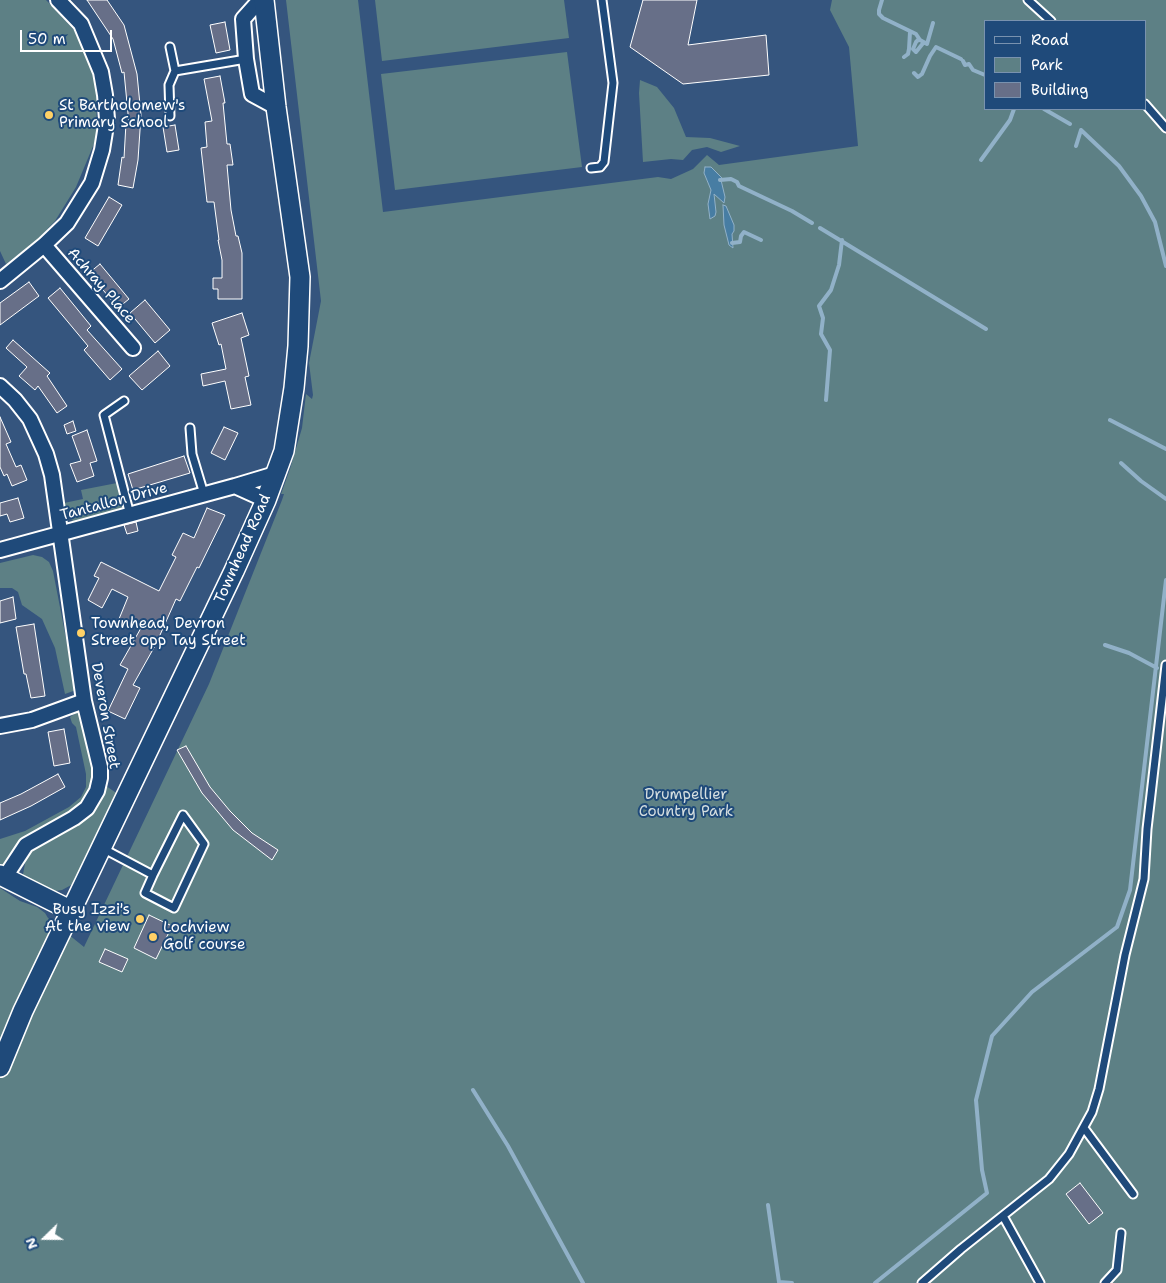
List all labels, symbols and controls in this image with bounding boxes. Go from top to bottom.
scale bar [22,20,115,52]
legend [984,20,1146,110]
text: 50 m [28,29,66,49]
text: Road [1031,30,1069,50]
text: Park [1031,55,1063,75]
text: Building [1031,80,1088,100]
place label: St Bartholomew's Primary School [59,97,185,132]
marker: St Bartholomew's Primary School [43,109,55,121]
street label: Achray Place [63,244,139,328]
street label: Tantallon Drive [58,479,170,525]
street label: Townhead Road [211,492,275,606]
place label: Townhead, Devron Street opp Tay Street [91,615,246,650]
marker: Townhead, Devron Street opp Tay Street [75,627,87,639]
street label: Deveron Street [87,661,123,771]
park label: Drumpellier Country Park [639,786,733,821]
place label: Busy Izzi's At the view [45,901,130,936]
marker: Busy Izzi's At the view [134,913,146,925]
place label: Lochview Golf course [163,919,246,954]
marker: Lochview Golf course [147,931,159,943]
north arrow [20,1213,70,1263]
text: N [21,1235,42,1252]

